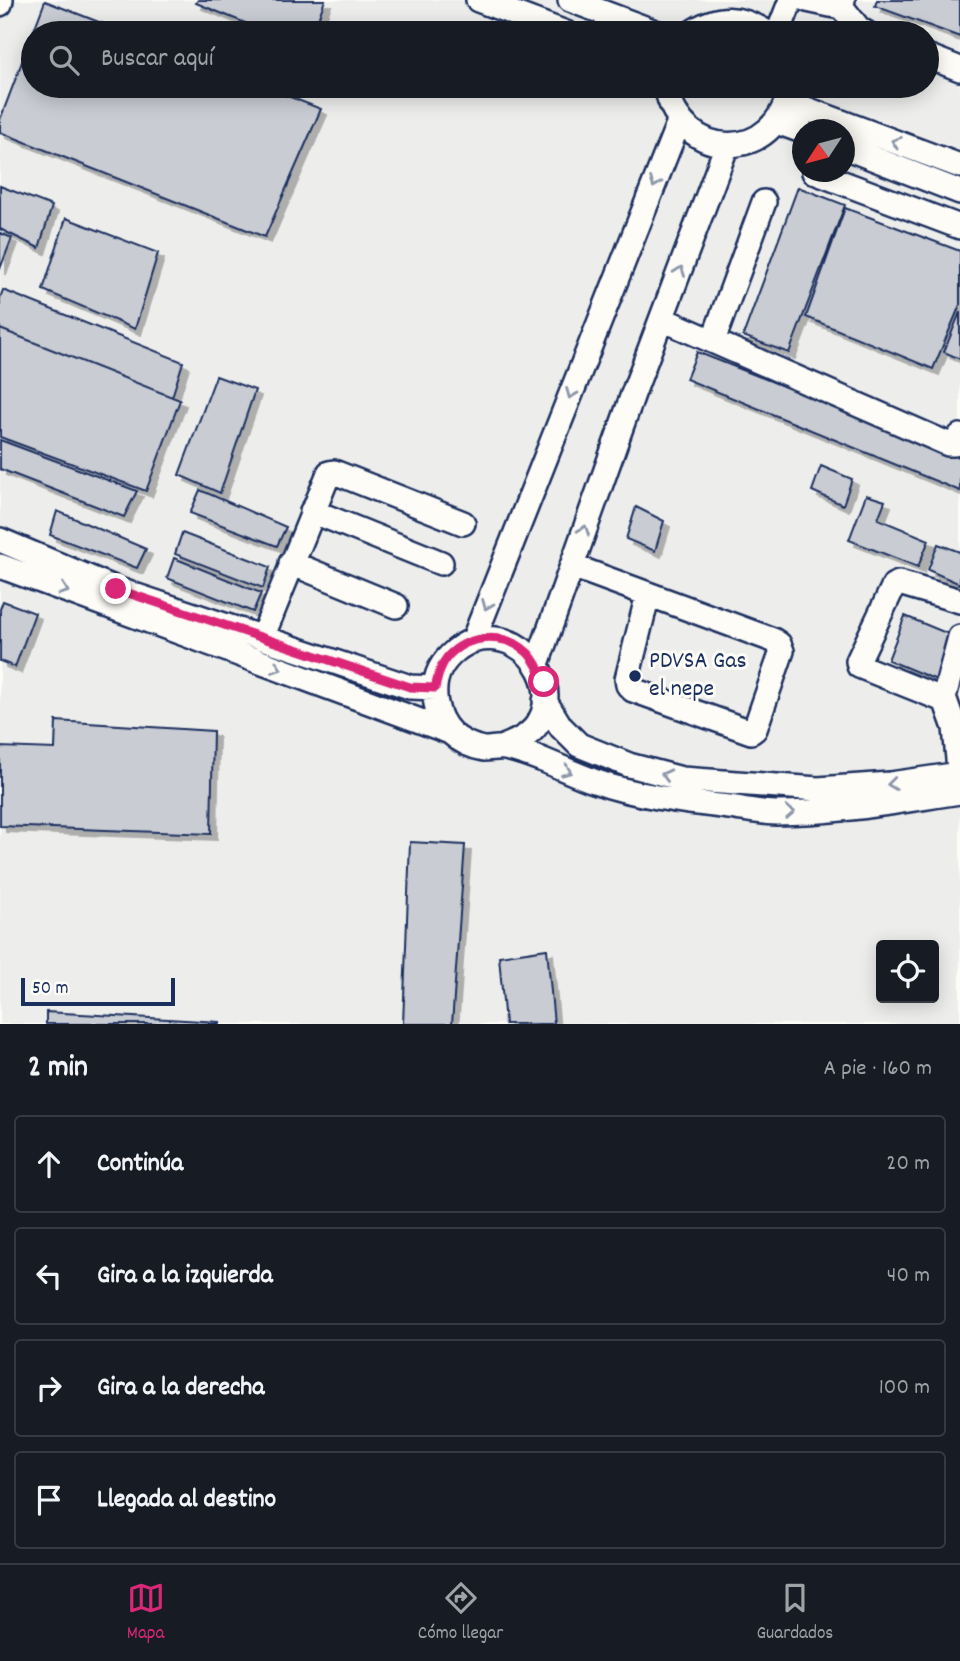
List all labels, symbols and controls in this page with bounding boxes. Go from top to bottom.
search box [21,21,939,98]
icon: search [45,41,83,79]
text: Buscar aquí [101,41,213,78]
north arrow [792,119,855,182]
one-way arrow [891,137,903,151]
one-way arrow [649,176,663,188]
one-way arrow [672,265,686,277]
one-way arrow [565,387,579,399]
one-way arrow [576,525,590,537]
route end [100,573,131,604]
one-way arrow [57,581,69,595]
one-way arrow [481,599,495,611]
place label: PDVSA Gas el nepe [649,645,747,707]
one-way arrow [271,660,283,674]
route start [528,666,559,697]
marker: PDVSA Gas el nepe [627,668,643,684]
one-way arrow [561,762,573,776]
one-way arrow [660,769,672,783]
one-way arrow [887,776,898,791]
one-way arrow [785,805,796,820]
map controls [876,940,939,1003]
button: locate [876,940,939,1003]
scale bar [21,975,175,1007]
text: 50 m [32,976,69,1003]
text: 2 min [28,1048,88,1091]
text: A pie · 160 m [824,1053,932,1086]
icon: ahead [30,1145,68,1183]
text: Continúa [97,1146,183,1183]
text: 20 m [886,1148,930,1181]
icon: left [30,1257,68,1295]
text: Gira a la izquierda [97,1258,273,1295]
text: 40 m [887,1260,930,1293]
icon: right [30,1369,68,1407]
text: Gira a la derecha [97,1370,264,1407]
text: 100 m [879,1372,930,1405]
icon: arrive [30,1481,68,1519]
text: Llegada al destino [97,1482,276,1519]
tab: Mapa [127,1579,165,1648]
tab: Cómo llegar [418,1579,503,1648]
tab: Guardados [756,1579,833,1648]

